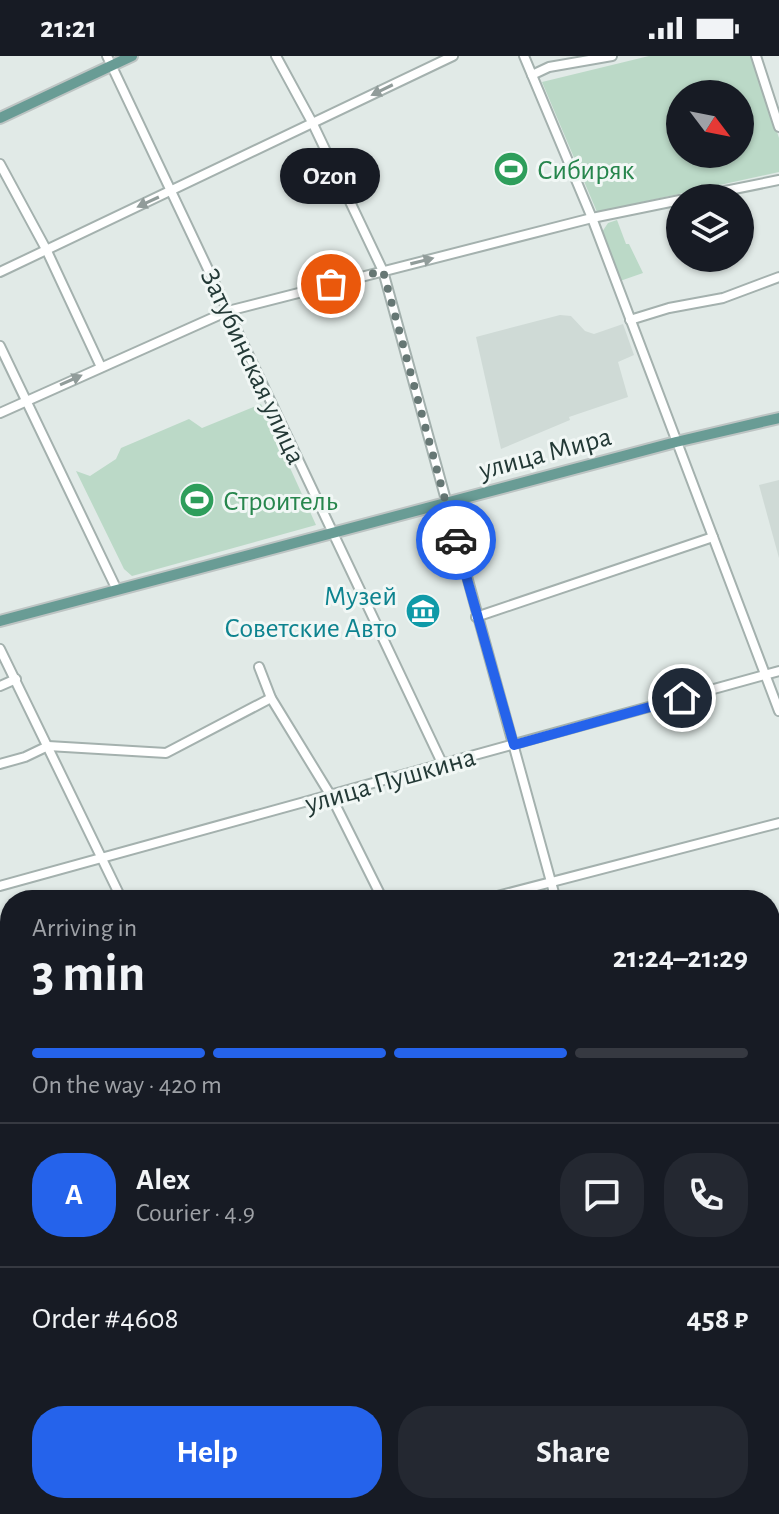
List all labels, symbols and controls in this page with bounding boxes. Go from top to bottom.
text: 21:21 [40,13,97,43]
north arrow [666,80,754,168]
map controls [666,80,754,272]
one-way arrow [371,83,394,97]
callout: Ozon [281,148,381,204]
sports icon: Сибиряк [492,150,530,188]
place label: Сибиряк [537,157,634,185]
text: Ozon [303,163,357,189]
button: layers [666,184,754,272]
one-way arrow [136,196,160,209]
pin [297,250,365,318]
one-way arrow [409,255,434,267]
icon: bag [309,262,353,306]
street label: Затубинская улица [195,265,310,469]
one-way arrow [59,373,82,387]
street label: улица Мира [475,423,615,485]
sports icon: Строитель [178,481,216,519]
place label: Строитель [223,488,338,516]
courier [416,500,496,580]
icon: car [434,518,478,562]
place label: Музей Советские Авто [224,583,397,643]
museum icon: Музей Советские Авто [404,592,442,630]
pin [648,664,716,732]
icon: home [660,676,704,720]
street label: улица Пушкина [301,743,479,819]
text: Arriving in [32,915,137,941]
text: 21:24–21:29 [613,943,748,973]
text: 3 min [32,948,145,1000]
text: On the way · 420 m [32,1072,222,1098]
button: chat [560,1153,644,1237]
button: phone [664,1153,748,1237]
text: Alex [136,1165,190,1195]
text: A [65,1180,83,1210]
text: Courier · 4.9 [136,1200,255,1226]
text: Order #4608 [32,1304,179,1334]
text: 458 ₽ [687,1304,748,1334]
button: Help [32,1406,382,1498]
button: Share [398,1406,748,1498]

